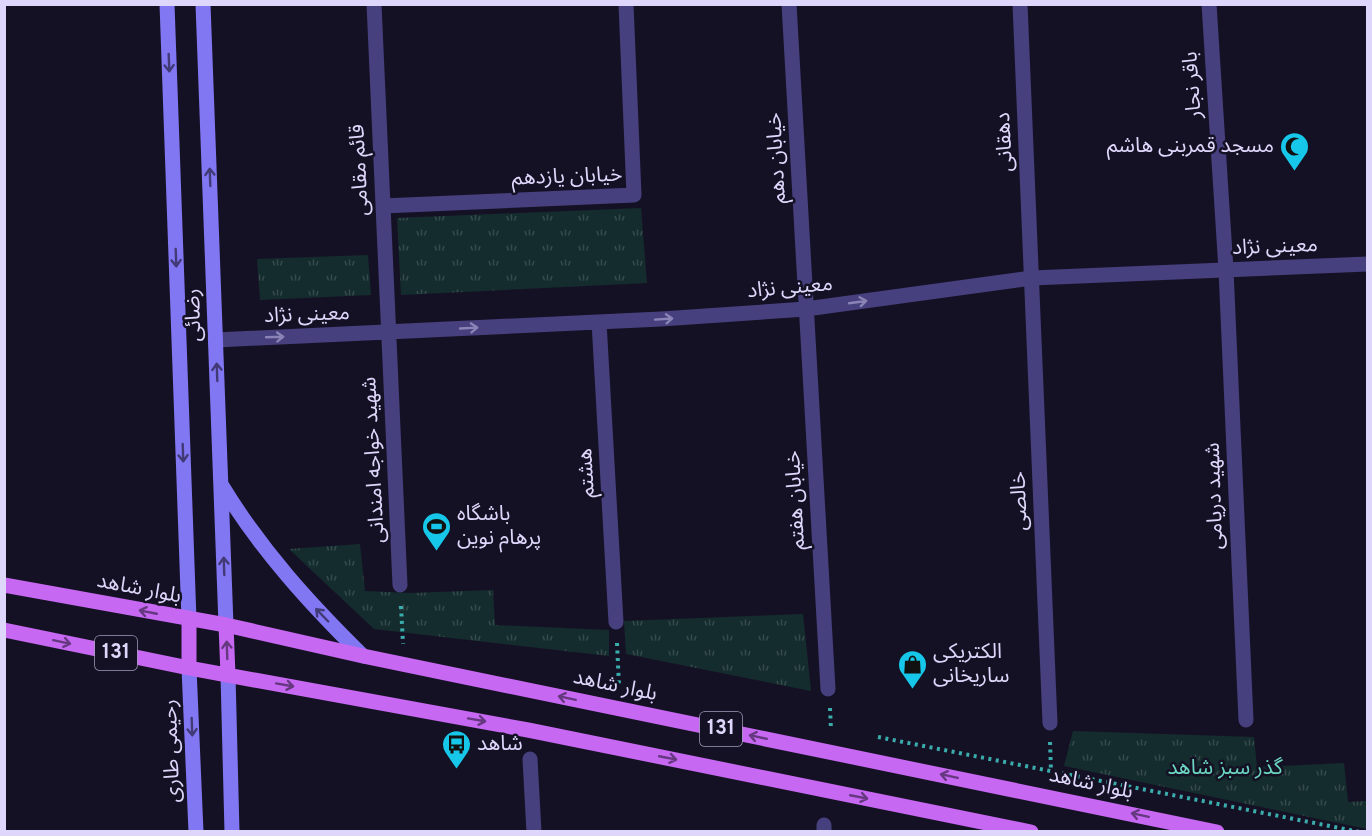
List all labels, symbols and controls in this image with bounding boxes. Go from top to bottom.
street label: باقر نجار [1177,51,1209,120]
one-way arrow [163,52,175,72]
street label: دهقانی [990,111,1020,173]
street label: خیابان دهم [761,112,793,204]
street label: قائم مقامی [344,123,376,217]
mosque icon: مسجد قمربنی هاشم [1279,130,1311,172]
place label: مسجد قمربنی هاشم [1107,133,1274,160]
street label: خیابان یازدهم [511,162,623,192]
one-way arrow [204,167,215,187]
street label: معینی نژاد [1232,232,1318,262]
one-way arrow [170,247,182,267]
street label: معینی نژاد [746,271,834,305]
street label: رضائی [180,288,208,342]
one-way arrow [848,296,868,307]
street label: معینی نژاد [264,300,350,330]
one-way arrow [654,313,674,324]
one-way arrow [459,323,479,334]
one-way arrow [264,332,284,343]
one-way arrow [211,362,223,382]
street label: شهید خواجه امندانی [356,376,392,544]
one-way arrow [177,442,189,462]
street label: شهید دریامی [1200,442,1230,550]
street label: هشتم [572,448,602,498]
street label: خیابان هفتم [780,450,812,550]
street label: خالصی [1005,471,1035,531]
place label: باشگاه پرهام نوین [457,501,541,553]
sports icon: باشگاه پرهام نوین [420,510,452,552]
one-way arrow [218,557,229,577]
street label: بلوار شاهد [95,568,183,610]
one-way arrow [138,606,158,617]
one-way arrow [314,607,329,622]
road number: 131 [95,636,137,670]
one-way arrow [51,637,71,648]
place label: الکتریکی ساریخانی [933,639,1010,690]
one-way arrow [221,640,232,660]
shop icon: الکتریکی ساریخانی [896,648,928,690]
street label: بلوار شاهد [570,664,660,708]
one-way arrow [275,680,294,691]
one-way arrow [557,692,577,703]
street label: رحیمی طاری [157,699,187,803]
road number: 131 [700,712,742,746]
one-way arrow [467,715,486,726]
one-way arrow [186,716,197,736]
bus stop icon: شاهد [440,728,472,770]
place label: شاهد [477,731,523,758]
one-way arrow [748,731,768,742]
one-way arrow [658,753,678,764]
park label: گذر سبز شاهد [1167,755,1283,782]
street label: بلوار شاهد [1046,762,1136,806]
one-way arrow [939,770,959,781]
one-way arrow [849,792,869,803]
one-way arrow [1130,809,1149,821]

